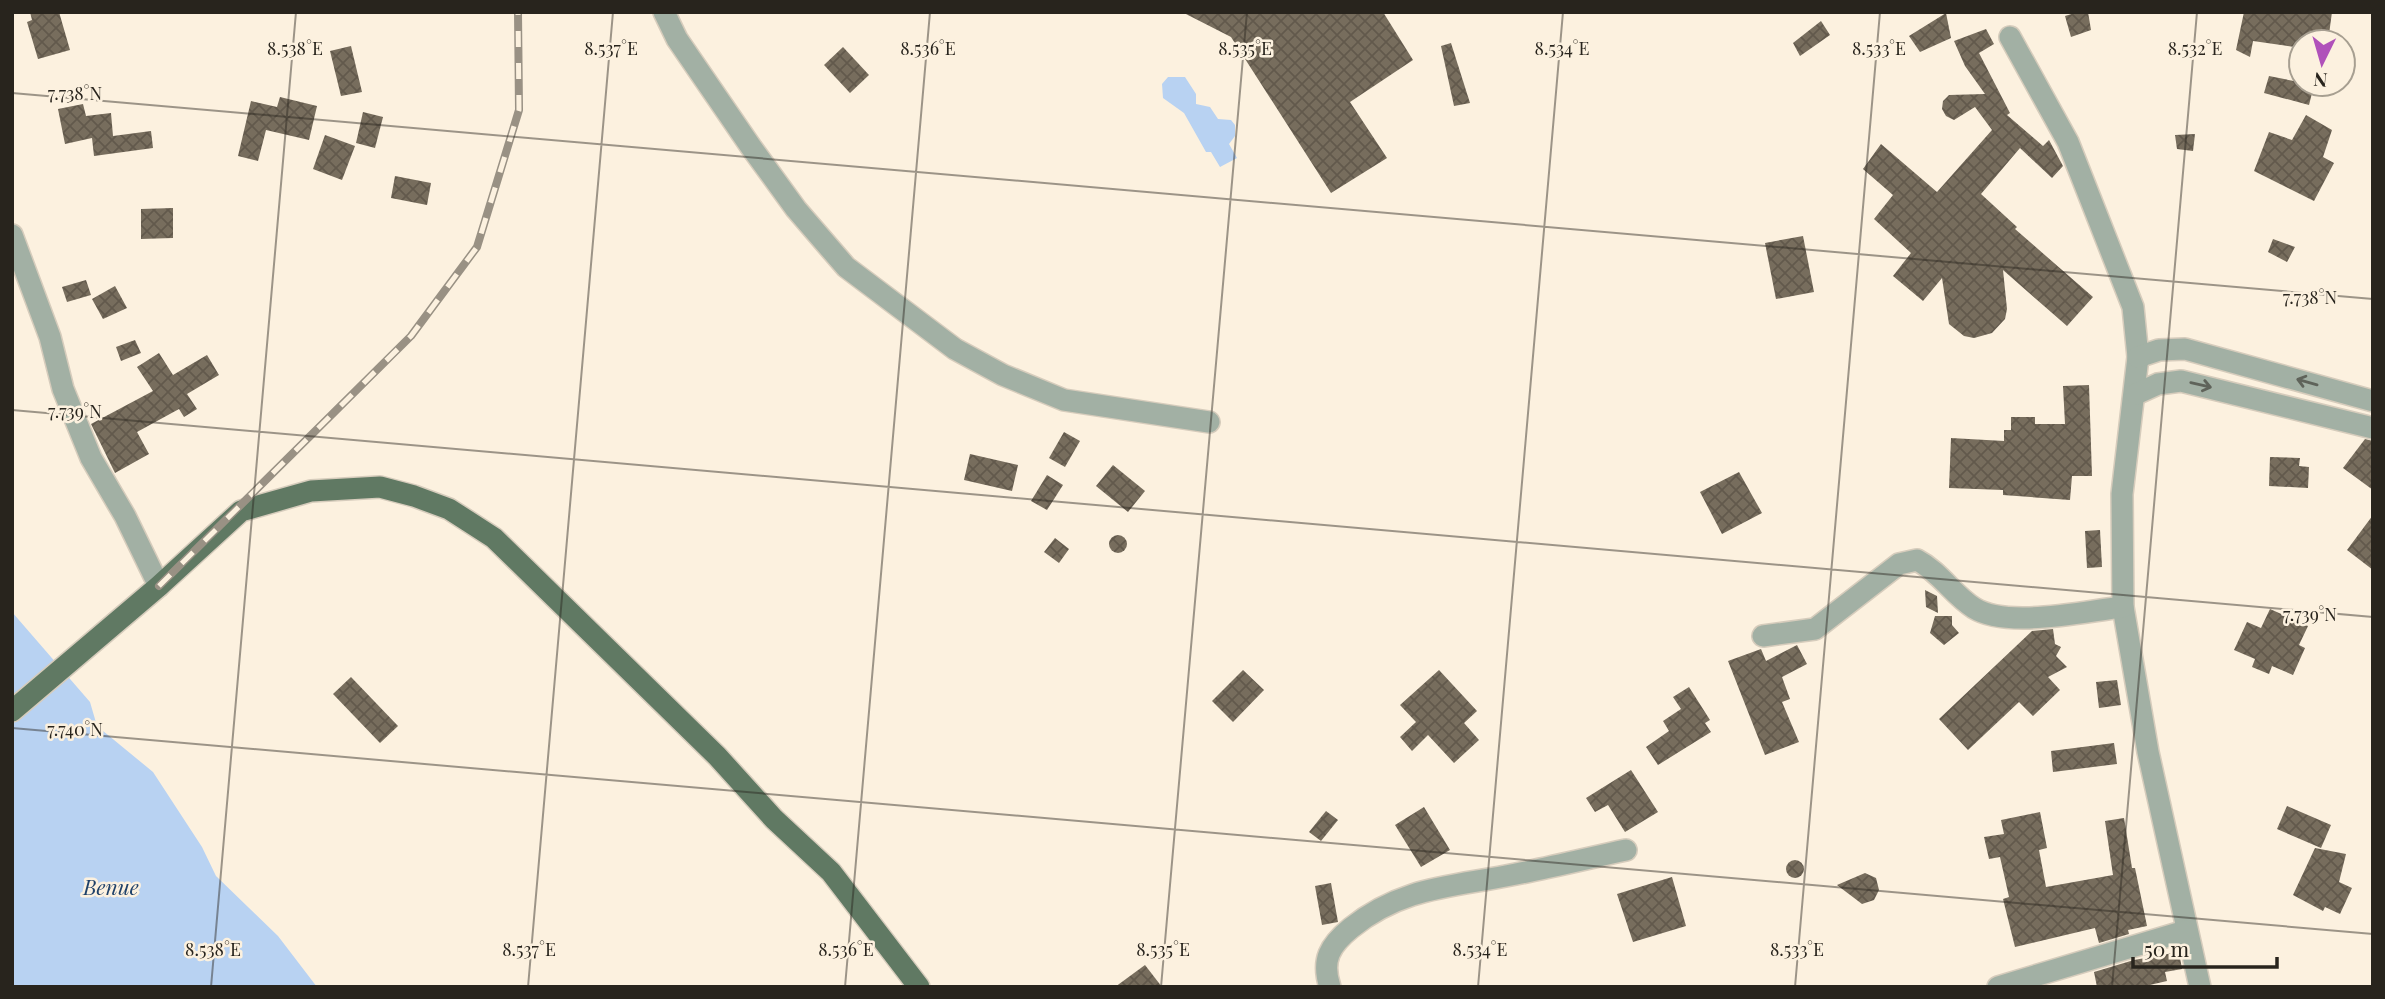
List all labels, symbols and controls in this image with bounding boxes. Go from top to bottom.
north arrow [2287,28,2357,98]
text: 8.538°E [267,36,323,60]
text: 8.537°E [584,36,638,60]
text: 8.536°E [900,36,956,60]
text: 8.535°E [1218,36,1272,60]
text: 8.534°E [1535,36,1589,60]
text: 8.533°E [1852,36,1906,60]
text: 8.532°E [2168,36,2222,60]
text: N [2312,67,2328,94]
text: 7.738°N [48,81,103,105]
text: 7.738°N [2283,285,2338,309]
one-way arrow [2296,374,2318,387]
one-way arrow [2189,379,2212,393]
text: 7.739°N [48,399,102,423]
text: 7.739°N [2283,602,2337,626]
text: 7.740°N [47,717,103,741]
water label: Benue [82,872,139,900]
scale bar [2133,926,2276,970]
text: 50 m [2144,934,2190,962]
text: 8.538°E [185,937,241,961]
text: 8.537°E [502,937,556,961]
text: 8.536°E [818,937,874,961]
text: 8.535°E [1136,937,1190,961]
text: 8.534°E [1453,937,1507,961]
text: 8.533°E [1770,937,1824,961]

